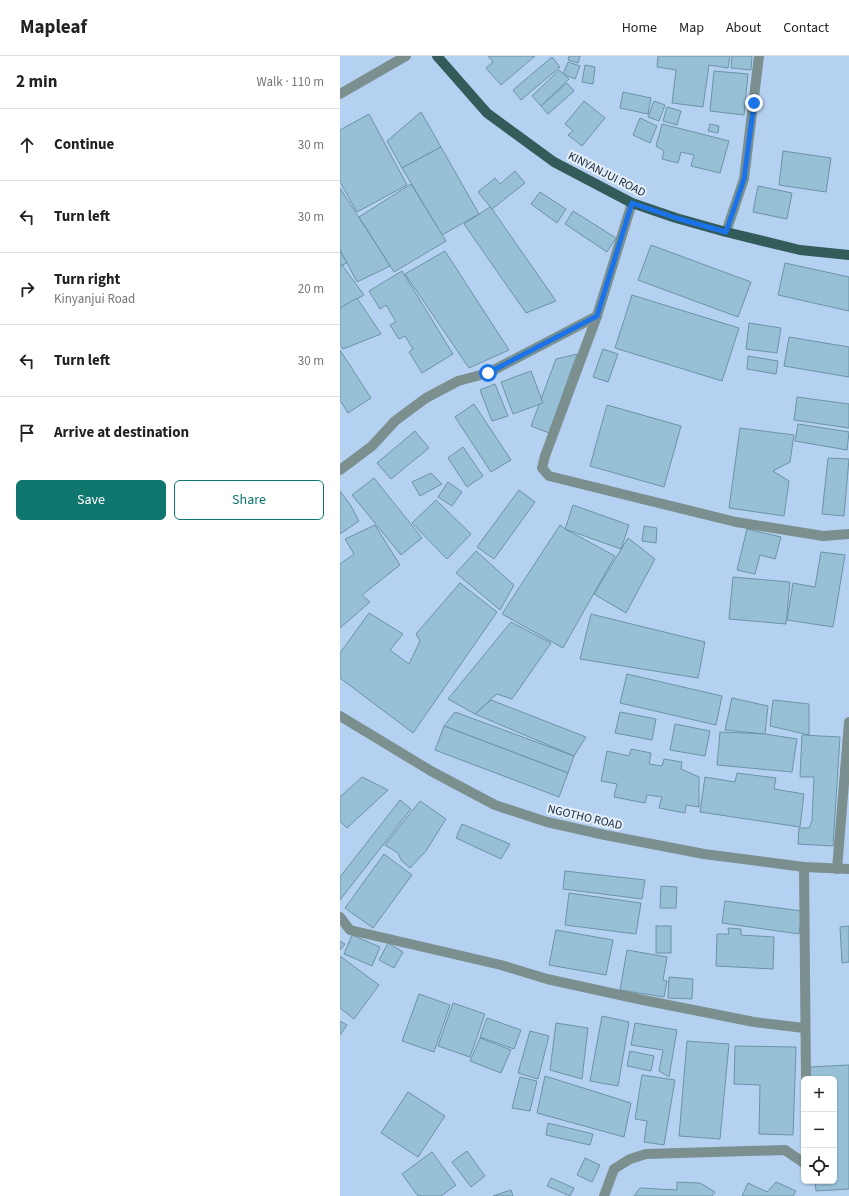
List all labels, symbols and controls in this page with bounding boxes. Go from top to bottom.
text: Mapleaf [20,14,87,41]
text: Home [622,18,657,38]
text: Map [679,18,704,38]
text: About [726,18,761,38]
text: Contact [783,18,829,38]
text: 2 min [16,70,57,94]
text: Walk · 110 m [256,73,324,91]
route end [745,94,763,112]
icon: ahead [16,134,38,156]
text: Continue [54,134,114,155]
text: 30 m [298,136,324,154]
street label: KINYANJUI ROAD [565,148,649,201]
icon: left [16,206,38,228]
text: Turn left [54,206,110,227]
text: 30 m [298,208,324,226]
text: Turn right [54,269,120,290]
icon: right [16,278,38,300]
text: 20 m [298,280,324,298]
text: Kinyanjui Road [54,290,135,308]
icon: left [16,350,38,372]
text: Turn left [54,350,110,371]
text: 30 m [298,352,324,370]
route start [479,364,497,382]
icon: arrive [16,422,38,444]
text: Arrive at destination [54,422,189,443]
button: Save [16,480,166,520]
button: Share [174,480,324,520]
street label: NGOTHO ROAD [546,801,624,834]
map controls [801,1076,837,1184]
button: + [801,1076,837,1112]
button: − [801,1112,837,1148]
button: locate [801,1148,837,1184]

